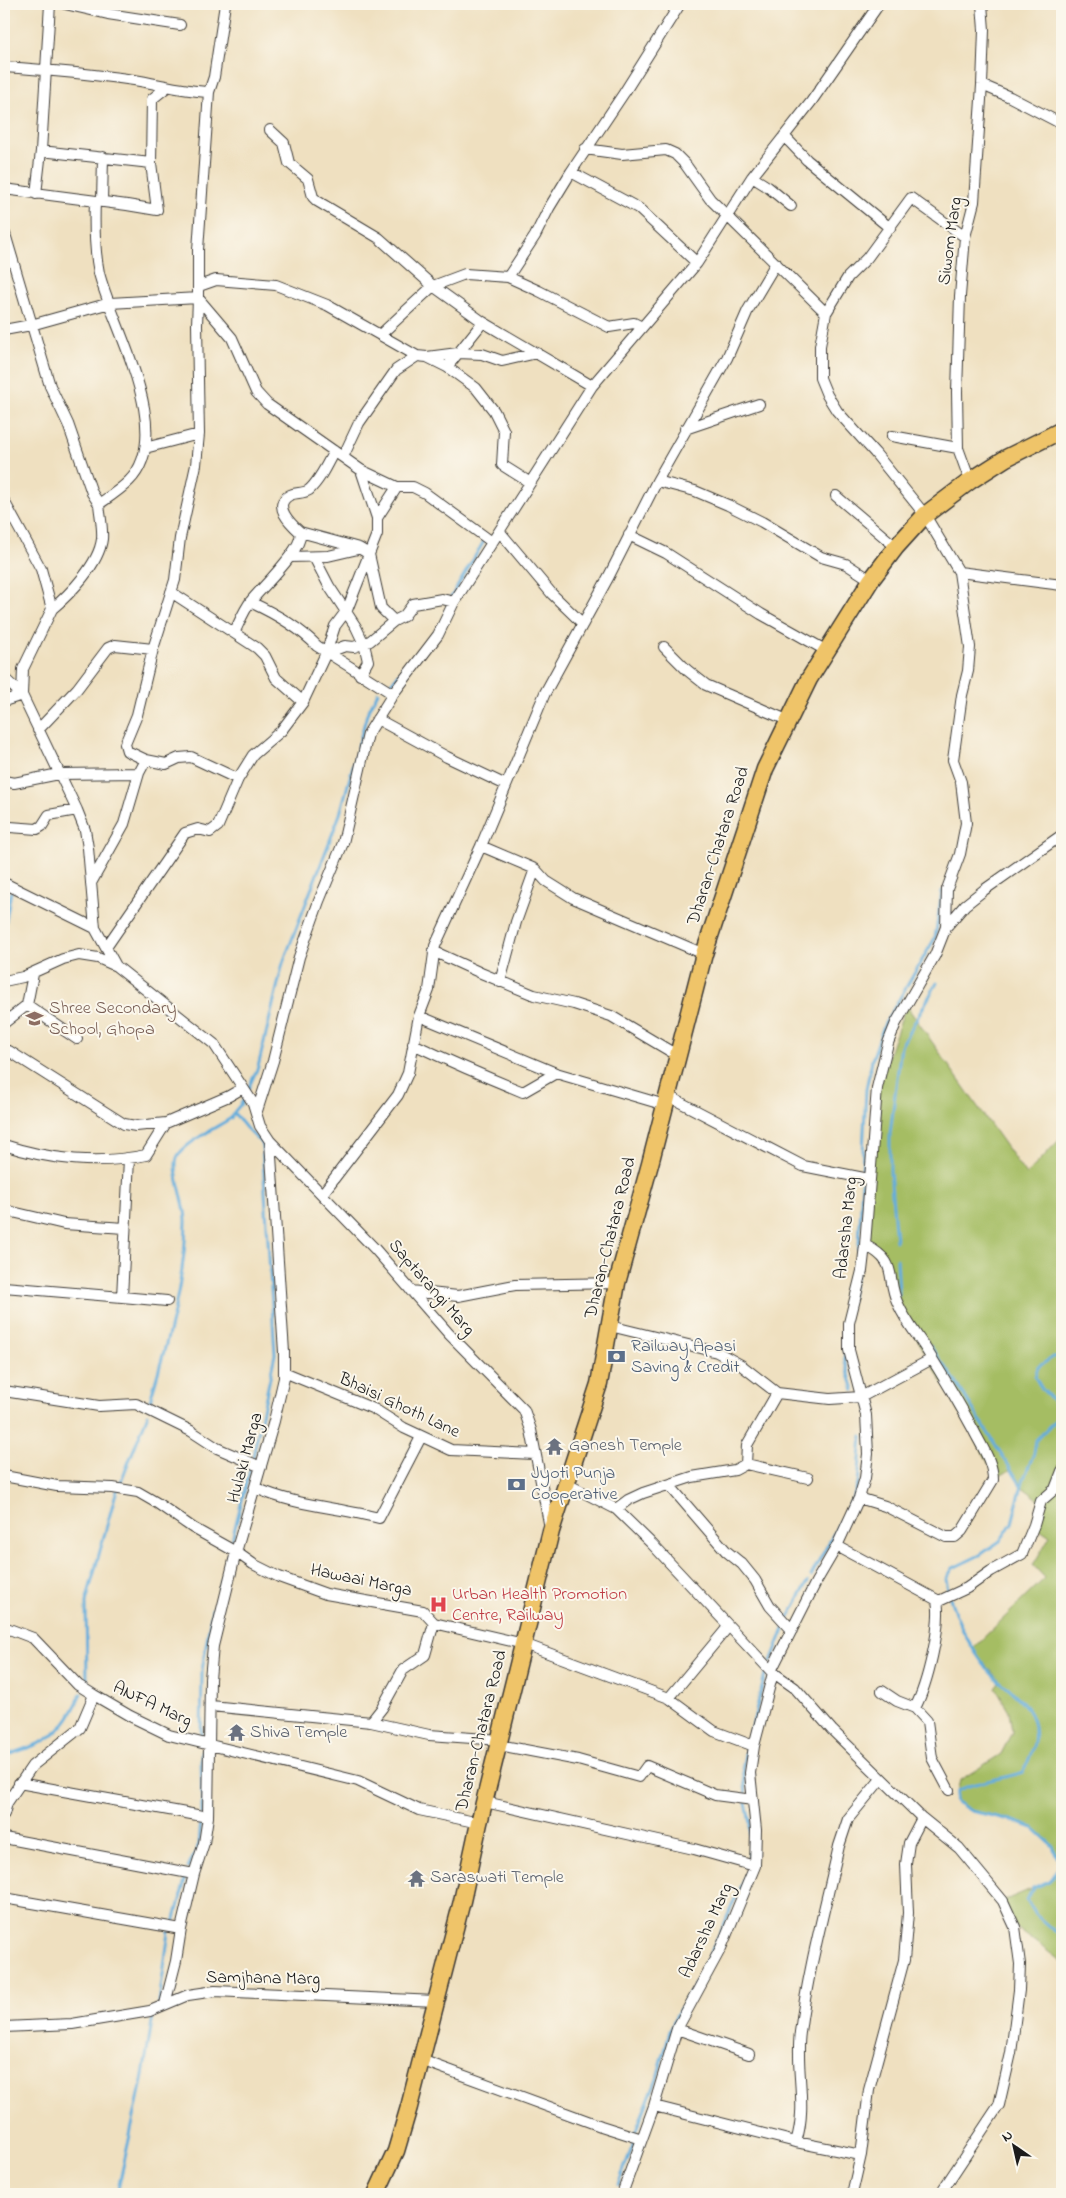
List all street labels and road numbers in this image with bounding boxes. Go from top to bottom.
street label: Siwom Marg [932,195,971,287]
street label: Dharan-Chatara Road [681,763,757,930]
street label: Dharan-Chatara Road [578,1155,644,1322]
street label: Adarsha Marg [829,1176,866,1281]
street label: Saptarangi Marg [381,1234,481,1343]
street label: Bhaisi Ghoth Lane [333,1366,465,1446]
street label: Hulaki Marga [221,1410,272,1507]
street label: Hawaai Marga [308,1558,414,1605]
street label: Dharan-Chatara Road [449,1648,515,1815]
street label: ANFA Marg [108,1675,196,1736]
street label: Adarsha Marg [674,1879,741,1983]
street label: Samjhana Marg [205,1965,320,1994]

